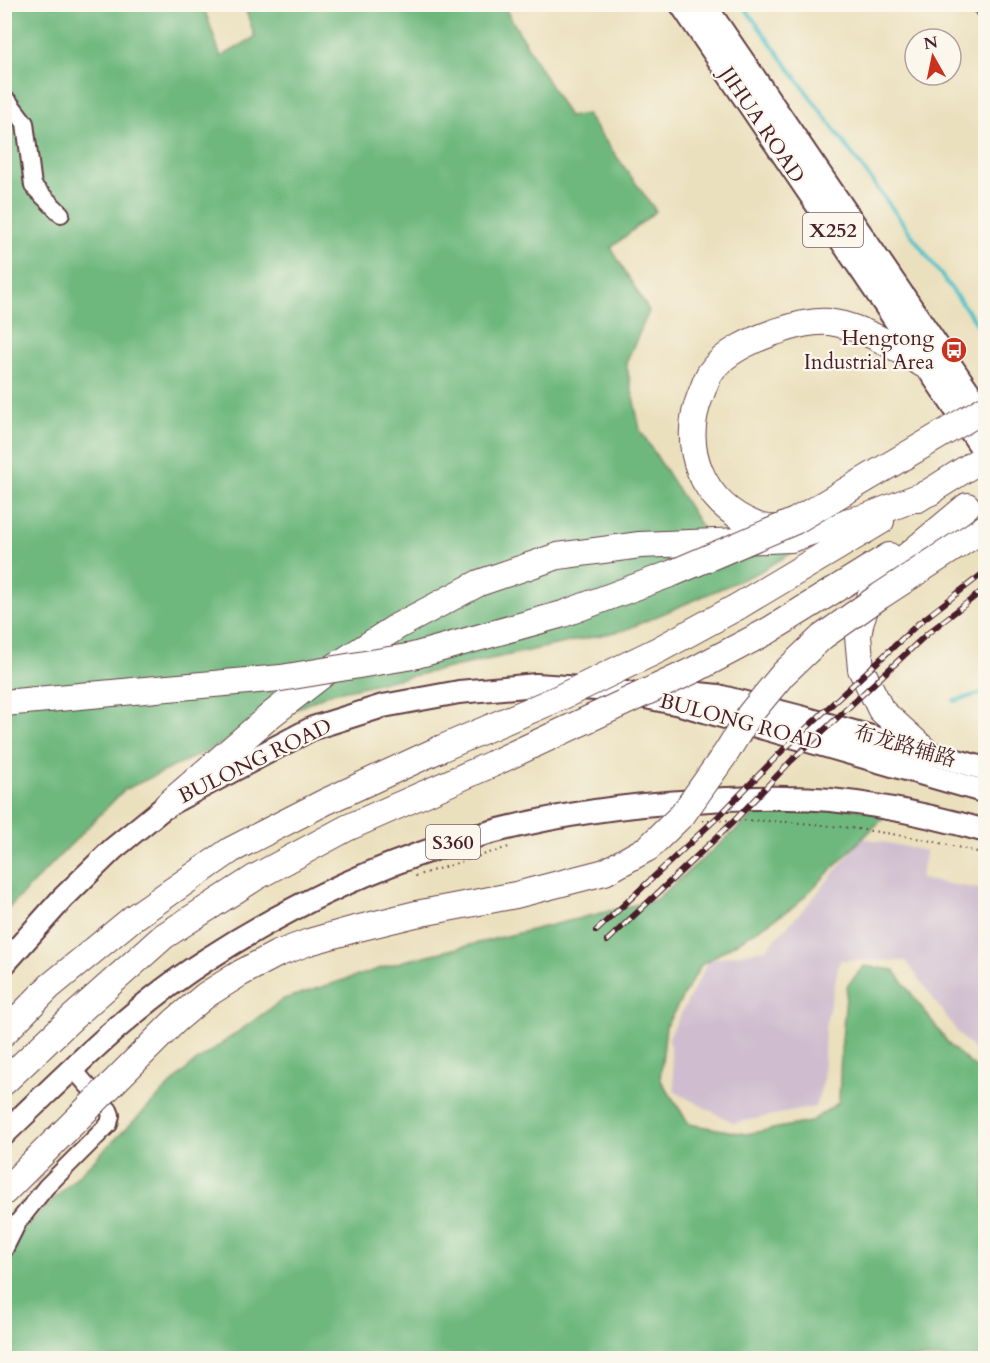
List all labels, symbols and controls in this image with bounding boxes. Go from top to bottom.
north arrow [903,27,963,87]
text: N [922,31,939,55]
street label: JIHUA ROAD [711,59,812,189]
road number: X252 [803,213,863,247]
place label: Hengtong Industrial Area [804,324,934,377]
bus stop icon: Hengtong Industrial Area [939,335,969,365]
street label: BULONG ROAD [657,686,825,758]
street label: BULONG ROAD [174,711,336,811]
street label: 布龙路辅路 [851,718,959,774]
road number: S360 [426,825,480,859]

